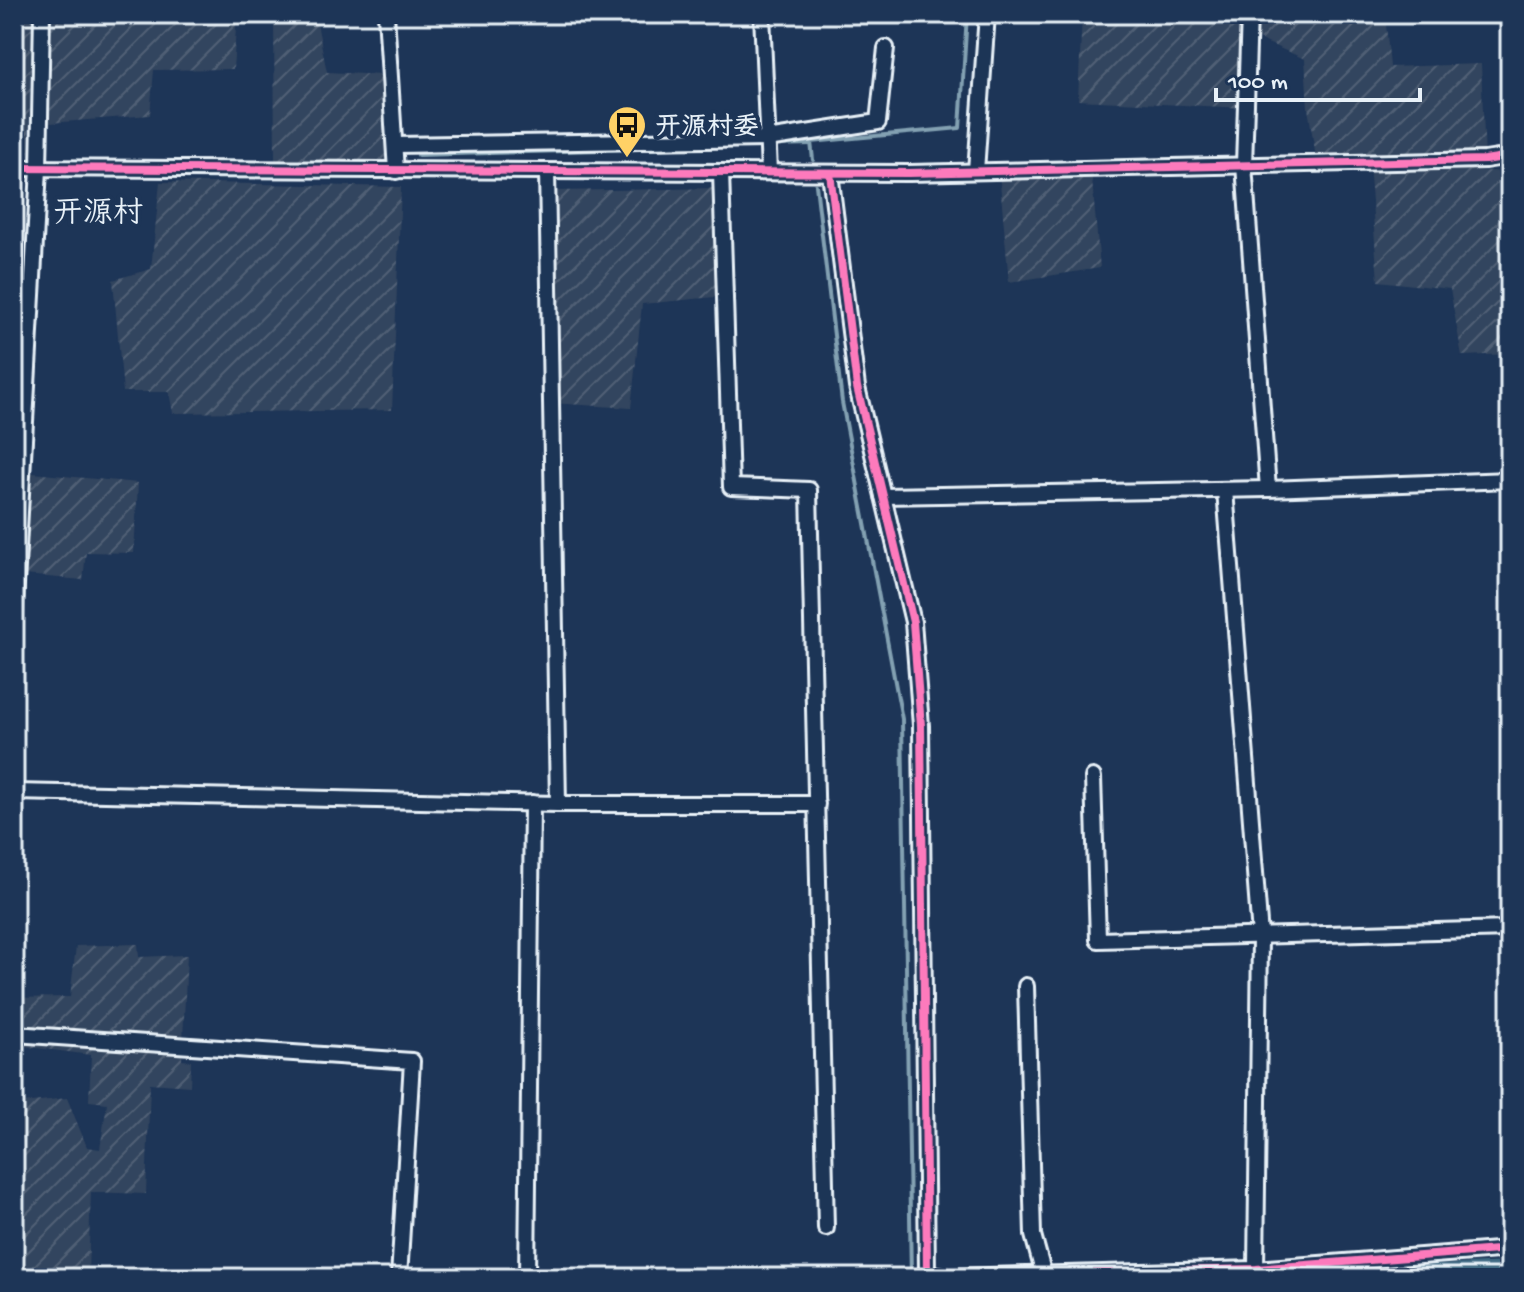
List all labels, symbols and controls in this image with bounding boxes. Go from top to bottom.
scale bar [1216,52,1420,102]
text: 100 m [1227,69,1288,98]
bus stop icon: 开源村委 [606,104,648,159]
place label: 开源村委 [655,112,759,145]
district label: 开源村 [53,197,143,233]

